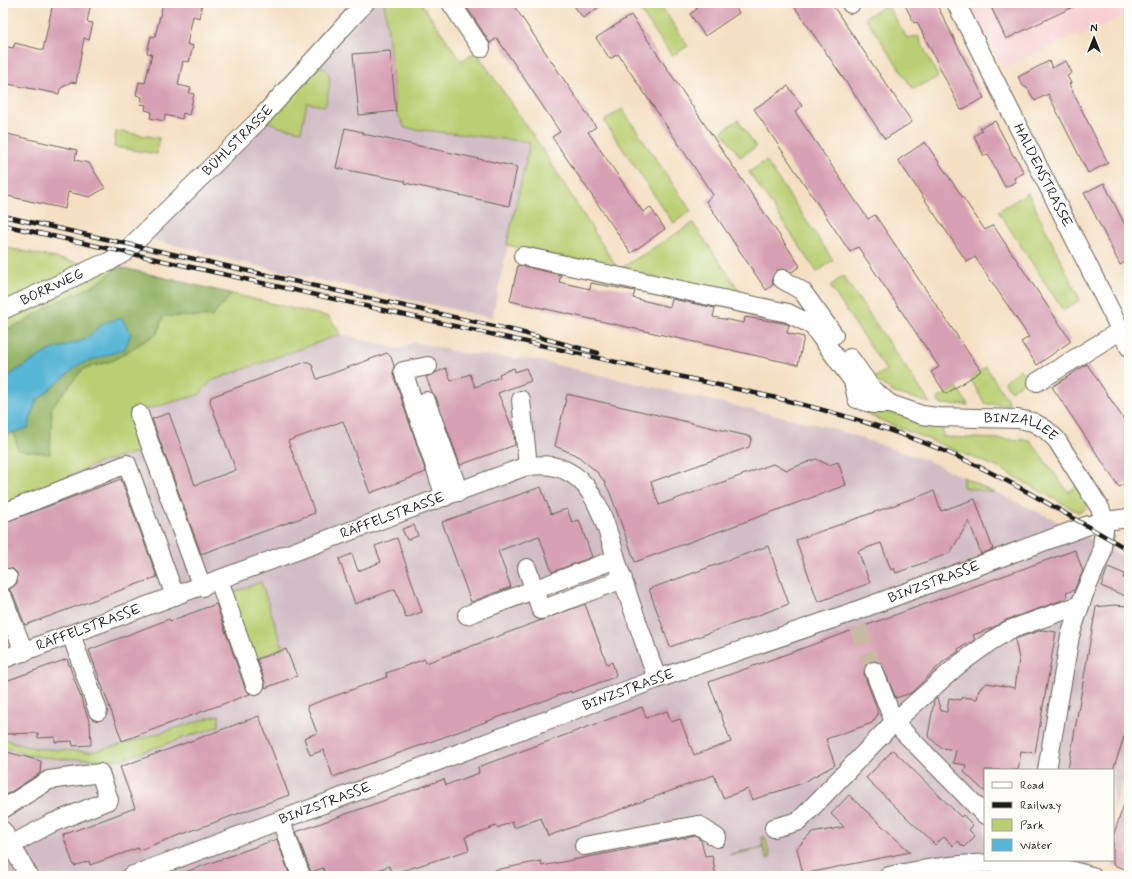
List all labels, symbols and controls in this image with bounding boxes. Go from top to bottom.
north arrow [1074,18,1114,58]
text: N [1090,22,1098,36]
street label: BÜHLSTRASSE [198,101,277,180]
street label: HALDENSTRASSE [1009,121,1076,230]
street label: BORRWEG [17,265,87,310]
street label: BINZALLEE [984,409,1061,445]
street label: RÄFFELSTRASSE [338,488,447,543]
street label: BINZSTRASSE [885,557,982,607]
street label: RÄFFELSTRASSE [34,600,143,655]
street label: BINZSTRASSE [580,665,677,715]
legend [984,769,1114,861]
street label: BINZSTRASSE [276,778,373,829]
text: Road [1020,778,1044,794]
text: Railway [1020,798,1062,814]
text: Park [1020,818,1044,834]
text: Water [1020,838,1052,854]

